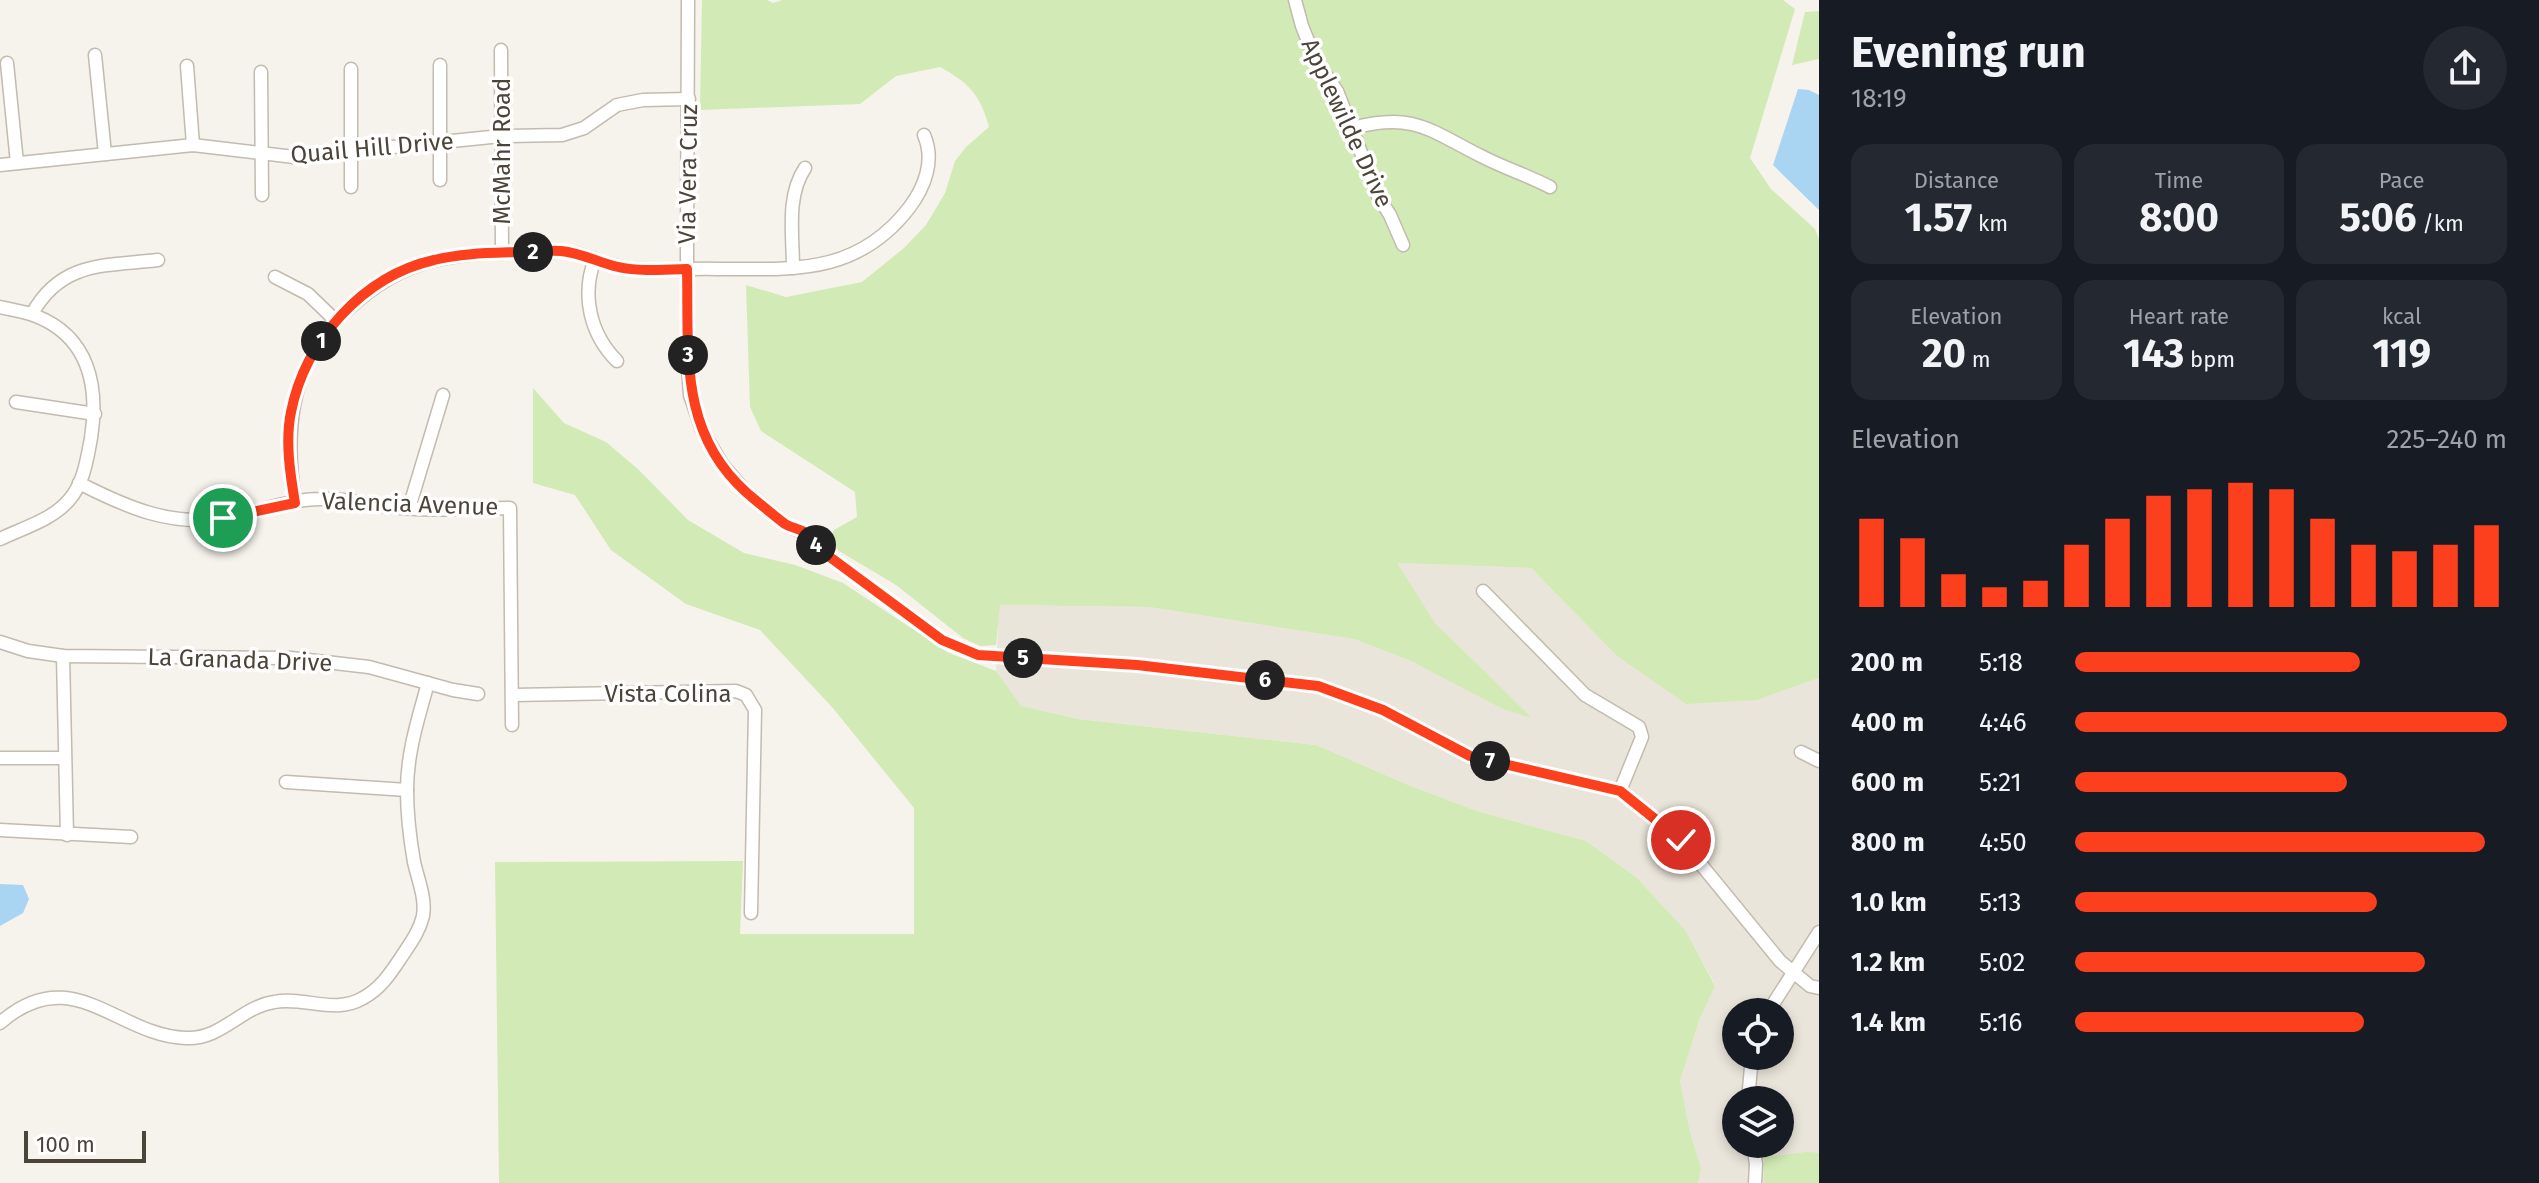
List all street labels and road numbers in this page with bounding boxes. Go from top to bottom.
street label: Applewilde Drive [1296,34,1398,212]
street label: McMahr Road [488,78,516,224]
street label: Via Vera Cruz [673,104,703,244]
street label: Quail Hill Drive [289,127,455,169]
street label: Valencia Avenue [321,487,499,521]
street label: La Granada Drive [147,643,333,677]
street label: Vista Colina [604,680,732,708]

